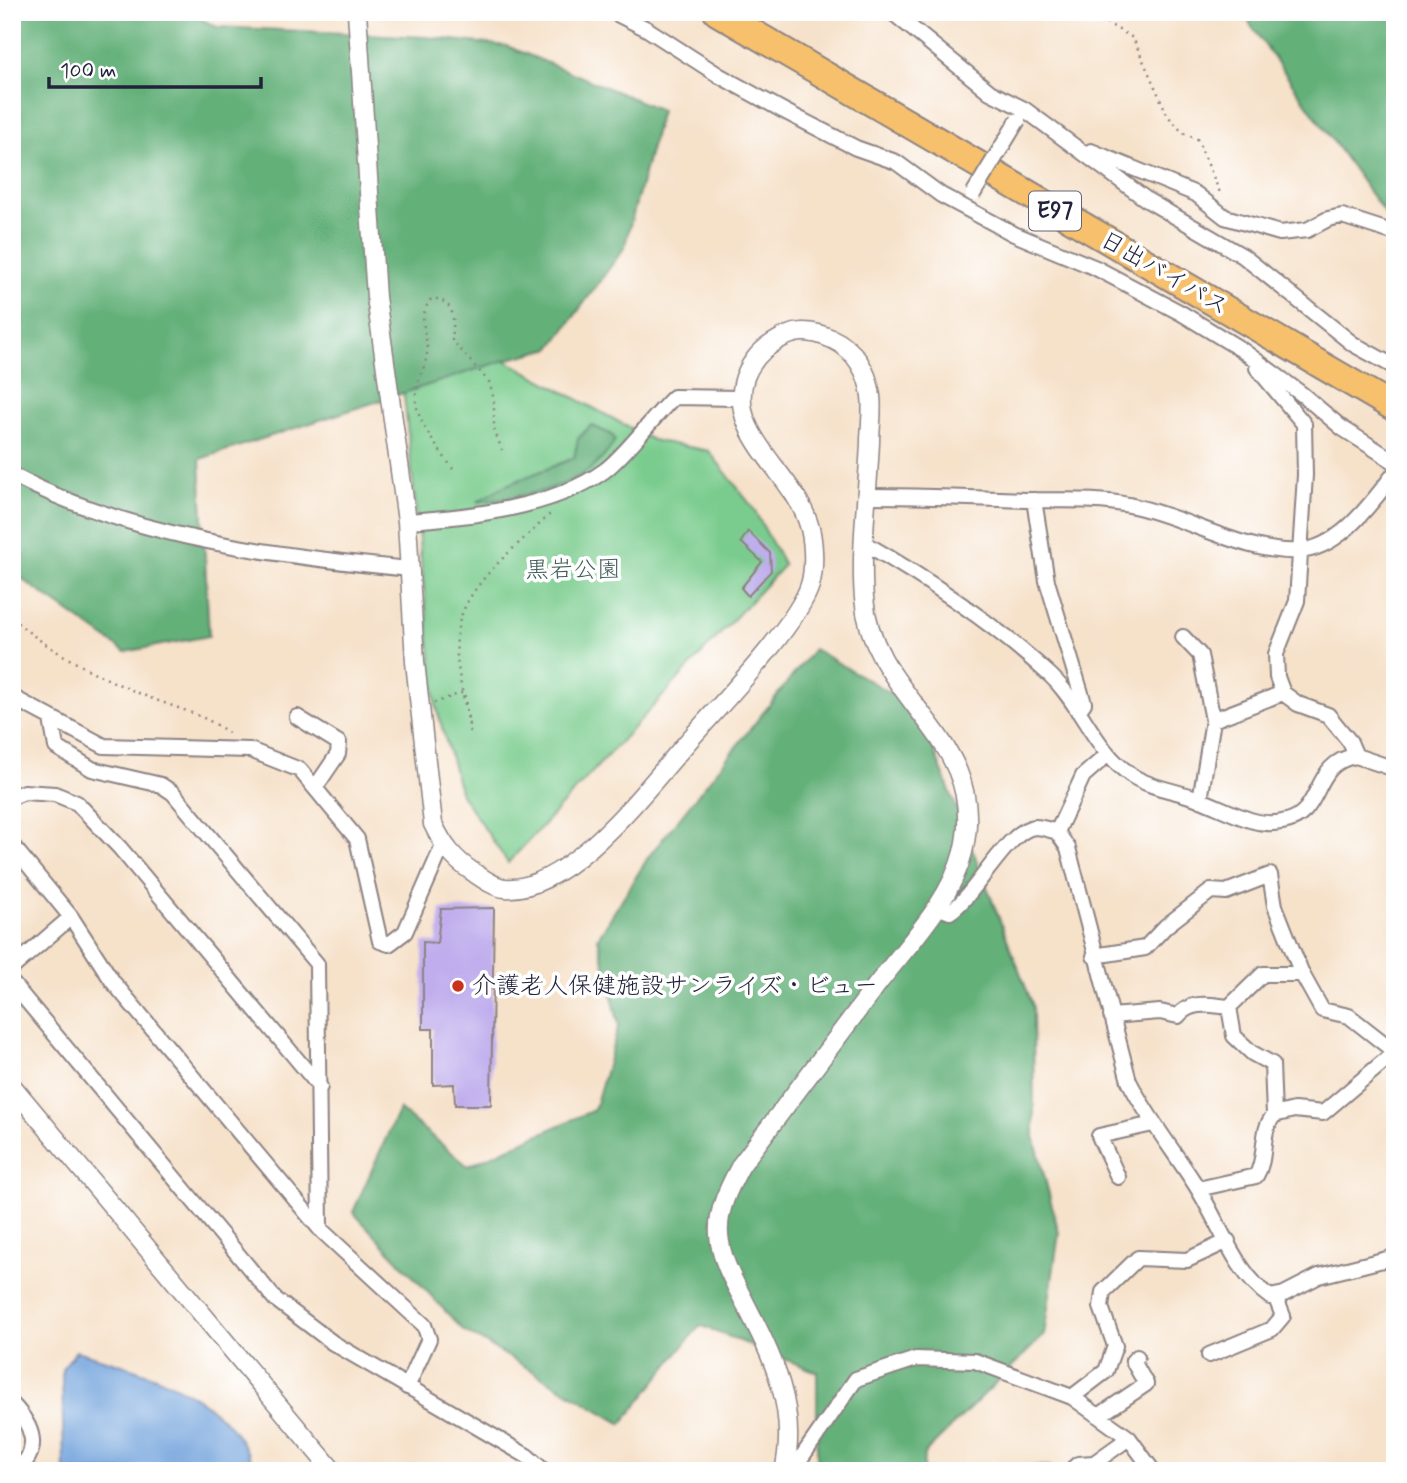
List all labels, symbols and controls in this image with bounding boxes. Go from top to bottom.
scale bar [49,46,261,90]
text: 100 m [60,57,116,85]
road number: E97 [1029,192,1081,230]
street label: 日出バイパス [1094,225,1234,323]
park label: 黒岩公園 [525,555,621,586]
place label: 介護老人保健施設サンライズ・ビュー [472,971,878,1002]
marker: 介護老人保健施設サンライズ・ビュー [450,978,466,994]

